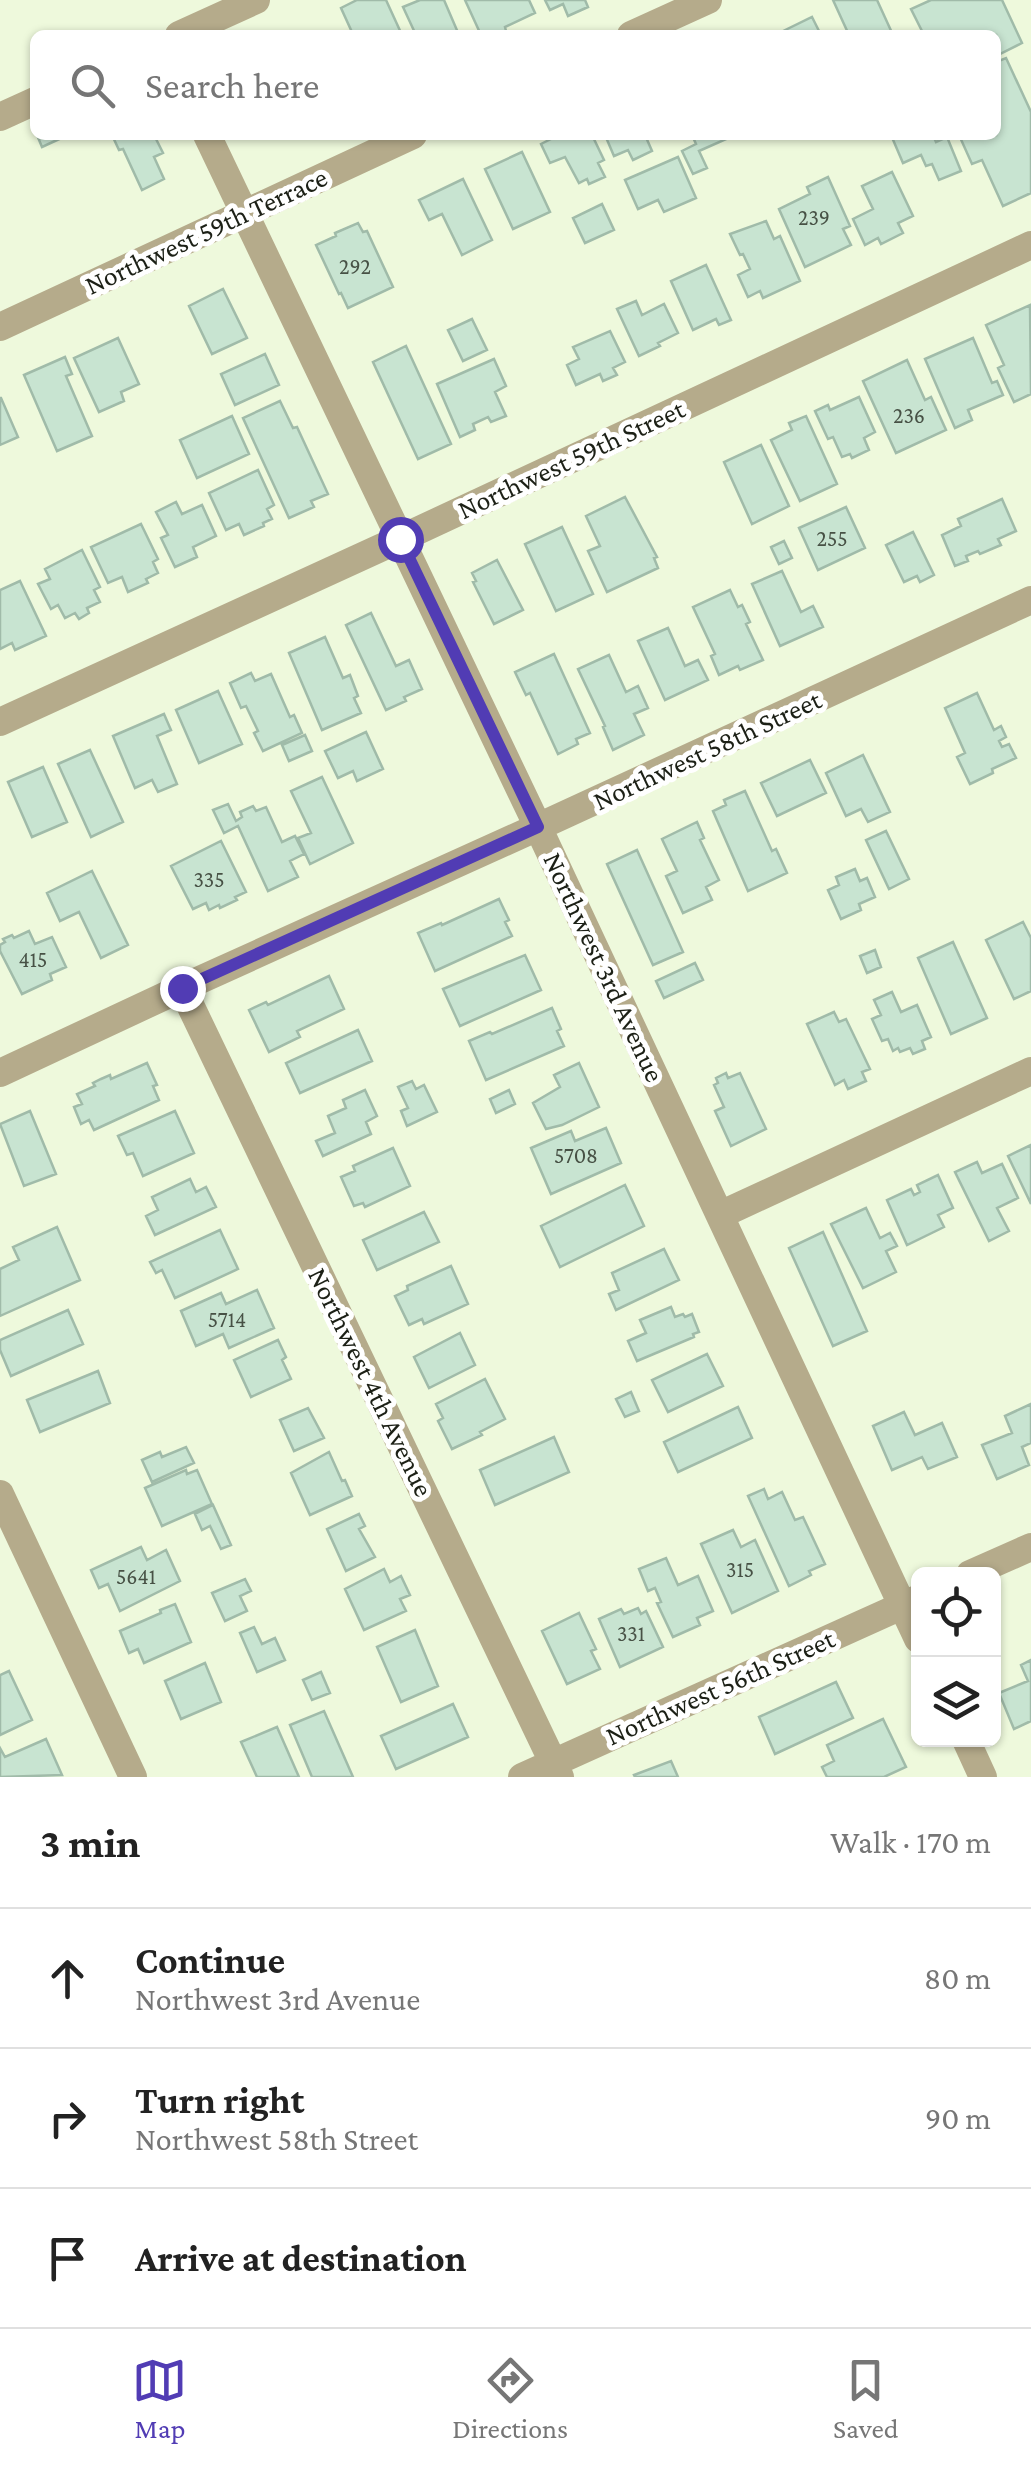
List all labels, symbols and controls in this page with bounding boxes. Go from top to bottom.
search box [30,30,1001,140]
icon: search [65,58,120,113]
text: Search here [145,64,319,106]
street label: Northwest 59th Terrace [80,161,332,301]
house number: 239 [798,205,830,230]
house number: 292 [339,254,371,279]
street label: Northwest 59th Street [453,393,690,525]
house number: 236 [893,403,925,428]
route start [378,517,424,563]
house number: 255 [816,526,848,551]
street label: Northwest 58th Street [588,683,826,816]
street label: Northwest 3rd Avenue [537,847,671,1087]
house number: 335 [193,867,225,892]
house number: 415 [19,947,47,972]
route end [160,966,206,1012]
house number: 5708 [554,1143,598,1168]
street label: Northwest 4th Avenue [302,1262,440,1502]
house number: 5714 [208,1307,246,1332]
house number: 315 [726,1557,754,1582]
house number: 5641 [116,1564,156,1589]
map controls [911,1567,1001,1747]
button: locate [911,1567,1001,1657]
house number: 331 [617,1621,645,1646]
street label: Northwest 56th Street [601,1622,840,1751]
button: layers [911,1657,1001,1747]
text: 3 min [40,1819,140,1866]
text: Walk · 170 m [830,1824,991,1860]
text: Continue [135,1939,285,1981]
icon: ahead [40,1951,95,2006]
text: 80 m [924,1960,991,1996]
text: Northwest 3rd Avenue [135,1981,420,2017]
text: Turn right [135,2079,304,2121]
icon: right [40,2091,95,2146]
text: 90 m [925,2100,991,2136]
text: Northwest 58th Street [135,2121,418,2157]
icon: arrive [40,2231,95,2286]
text: Arrive at destination [135,2237,467,2279]
tab: Map [132,2353,187,2444]
tab: Directions [452,2353,568,2444]
tab: Saved [833,2353,899,2444]

